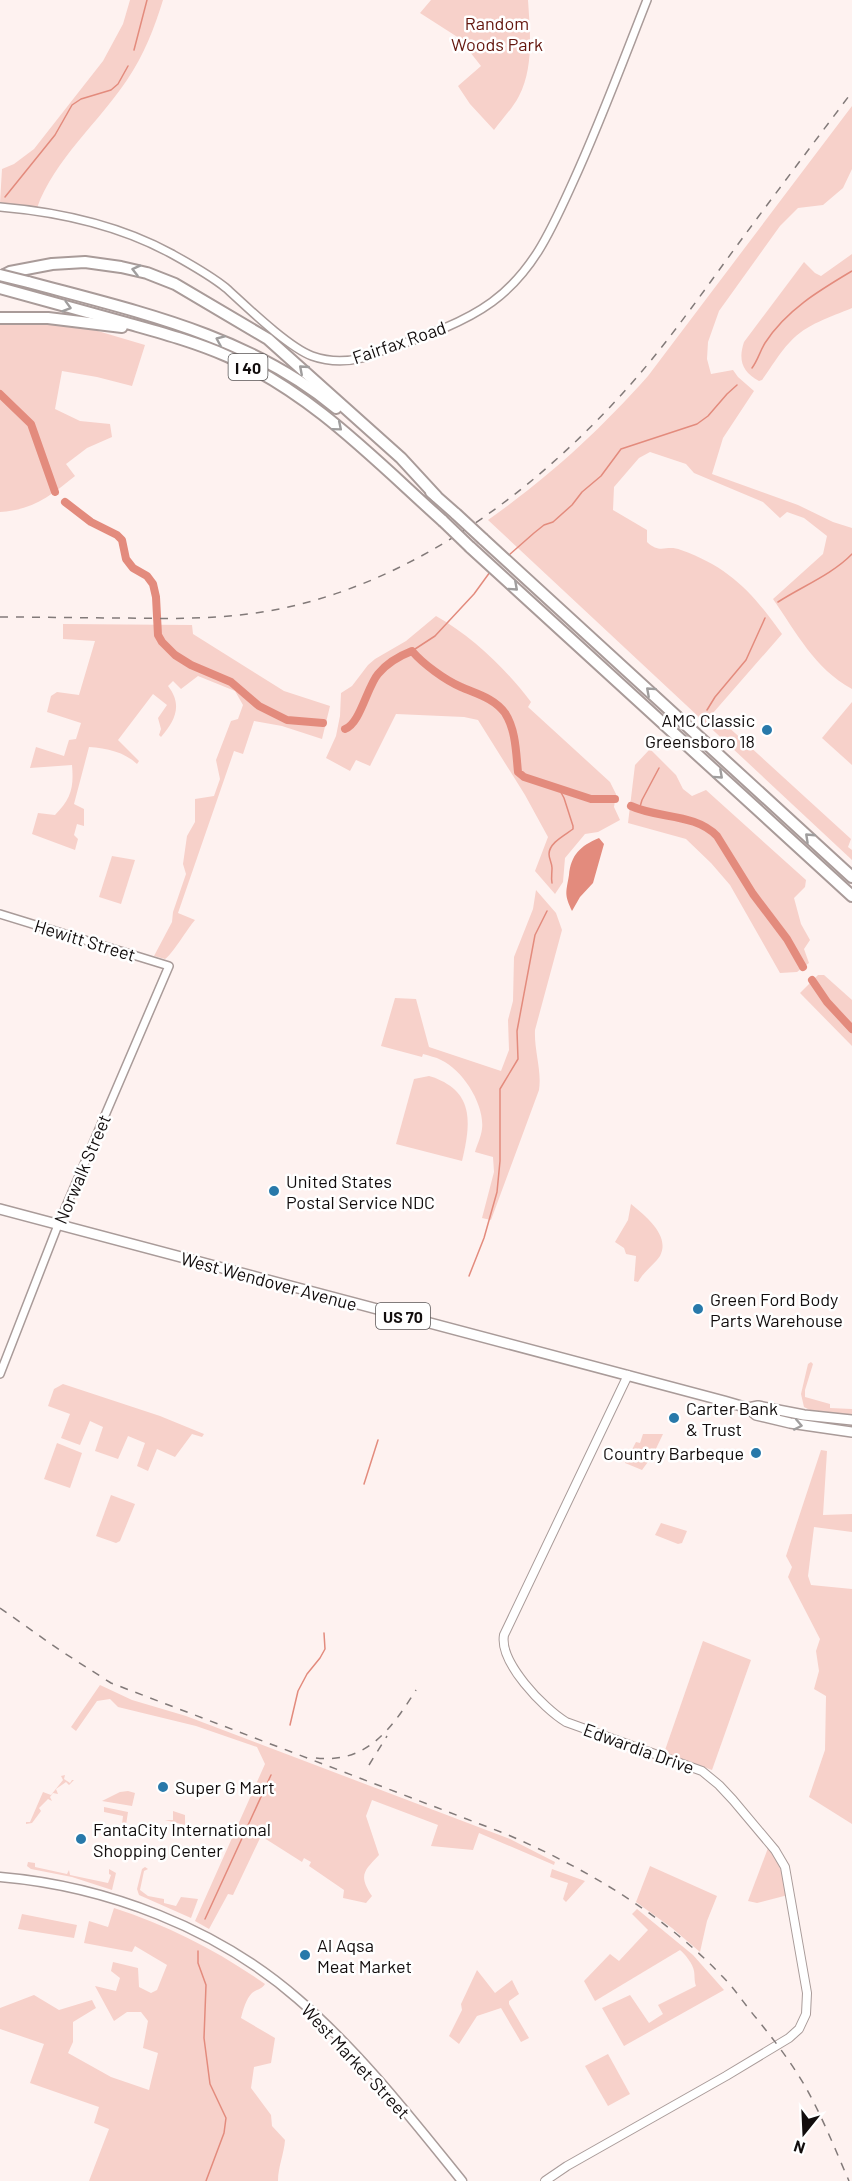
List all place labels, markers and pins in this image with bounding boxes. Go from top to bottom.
place label: AMC Classic Greensboro 18 [645,709,755,752]
marker: AMC Classic Greensboro 18 [760,723,774,737]
place label: United States Postal Service NDC [286,1170,435,1213]
marker: United States Postal Service NDC [267,1184,281,1198]
place label: Green Ford Body Parts Warehouse [710,1288,843,1331]
marker: Green Ford Body Parts Warehouse [691,1302,705,1316]
place label: Carter Bank & Trust [686,1397,778,1440]
marker: Carter Bank & Trust [667,1411,681,1425]
place label: Country Barbeque [603,1442,744,1464]
marker: Country Barbeque [749,1446,763,1460]
place label: Super G Mart [175,1776,275,1798]
marker: Super G Mart [156,1780,170,1794]
place label: FantaCity International Shopping Center [93,1818,271,1861]
marker: FantaCity International Shopping Center [74,1832,88,1846]
place label: Al Aqsa Meat Market [317,1934,412,1977]
marker: Al Aqsa Meat Market [298,1948,312,1962]

